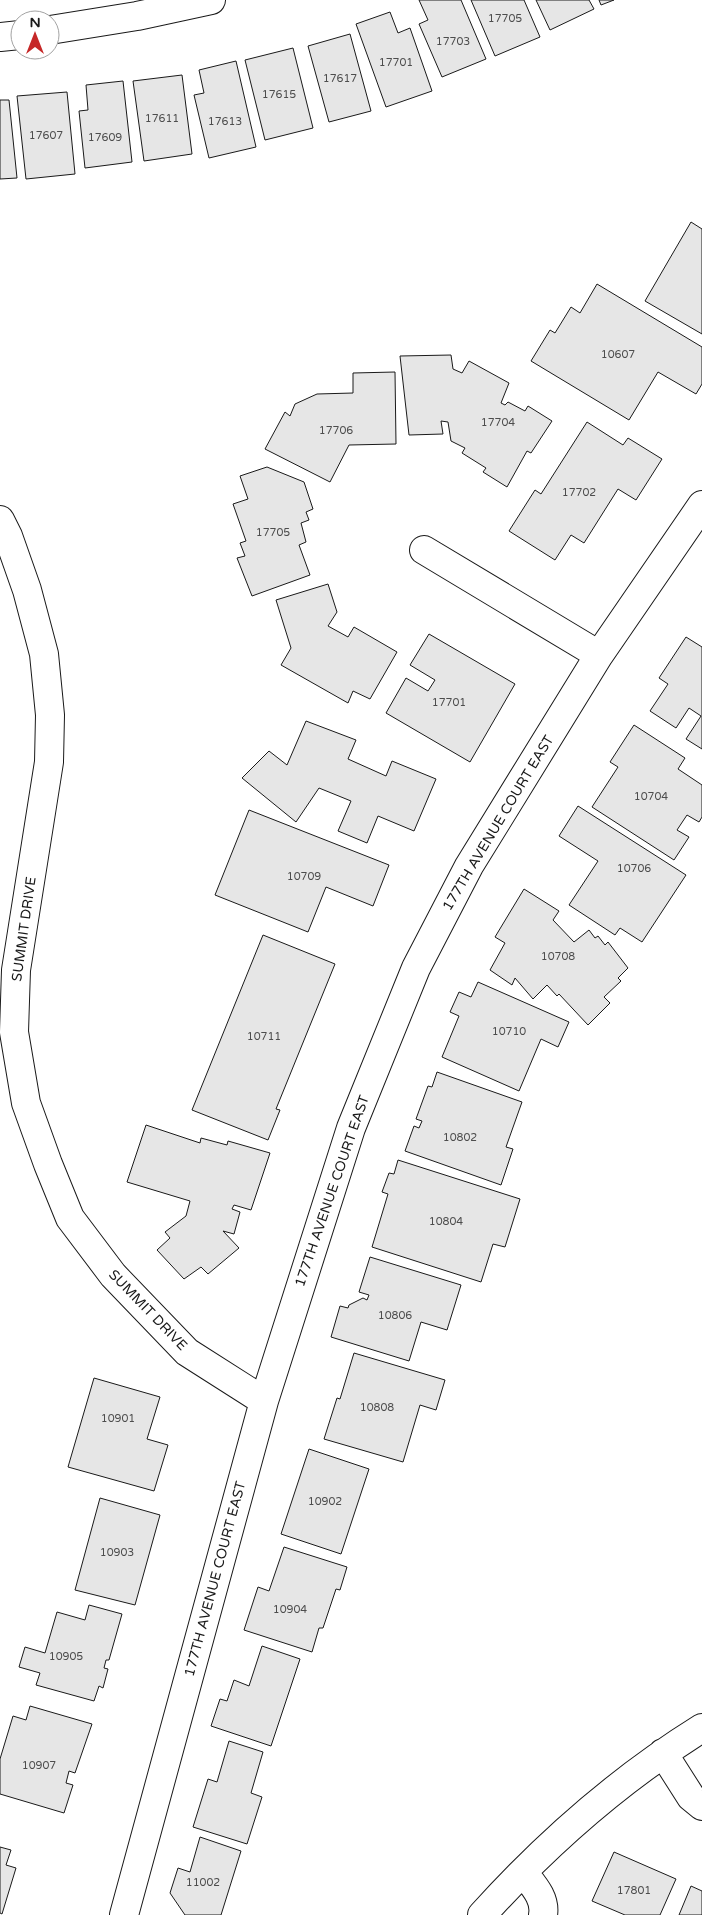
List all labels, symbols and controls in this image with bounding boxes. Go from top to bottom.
north arrow [10,10,60,60]
house number: 17705 [488,12,522,25]
text: N [29,14,41,31]
house number: 17703 [436,35,470,48]
house number: 17701 [379,56,413,69]
house number: 17617 [323,72,357,85]
house number: 17615 [262,88,296,101]
house number: 17611 [145,112,179,125]
house number: 17613 [208,115,242,128]
house number: 17607 [29,129,63,142]
house number: 17609 [88,131,122,144]
house number: 10607 [601,348,635,361]
house number: 17704 [481,416,515,429]
house number: 17706 [319,424,353,437]
house number: 17702 [562,486,596,499]
house number: 17705 [256,526,290,539]
house number: 17701 [432,696,466,709]
street label: 177TH AVENUE COURT EAST [439,732,557,914]
house number: 10704 [634,790,668,803]
house number: 10706 [617,862,651,875]
house number: 10709 [287,870,321,883]
street label: SUMMIT DRIVE [8,875,40,982]
house number: 10708 [541,950,575,963]
house number: 10710 [492,1025,526,1038]
house number: 10711 [247,1030,281,1043]
street label: 177TH AVENUE COURT EAST [291,1092,373,1289]
house number: 10802 [443,1131,477,1144]
house number: 10804 [429,1215,463,1228]
street label: SUMMIT DRIVE [105,1266,191,1354]
house number: 10806 [378,1309,412,1322]
house number: 10808 [360,1401,394,1414]
house number: 10901 [101,1412,135,1425]
street label: 177TH AVENUE COURT EAST [181,1479,249,1679]
house number: 10902 [308,1495,342,1508]
house number: 10903 [100,1546,134,1559]
house number: 10904 [273,1603,307,1616]
house number: 10905 [49,1650,83,1663]
house number: 10907 [22,1759,56,1772]
house number: 11002 [186,1876,220,1889]
house number: 17801 [617,1884,651,1897]

